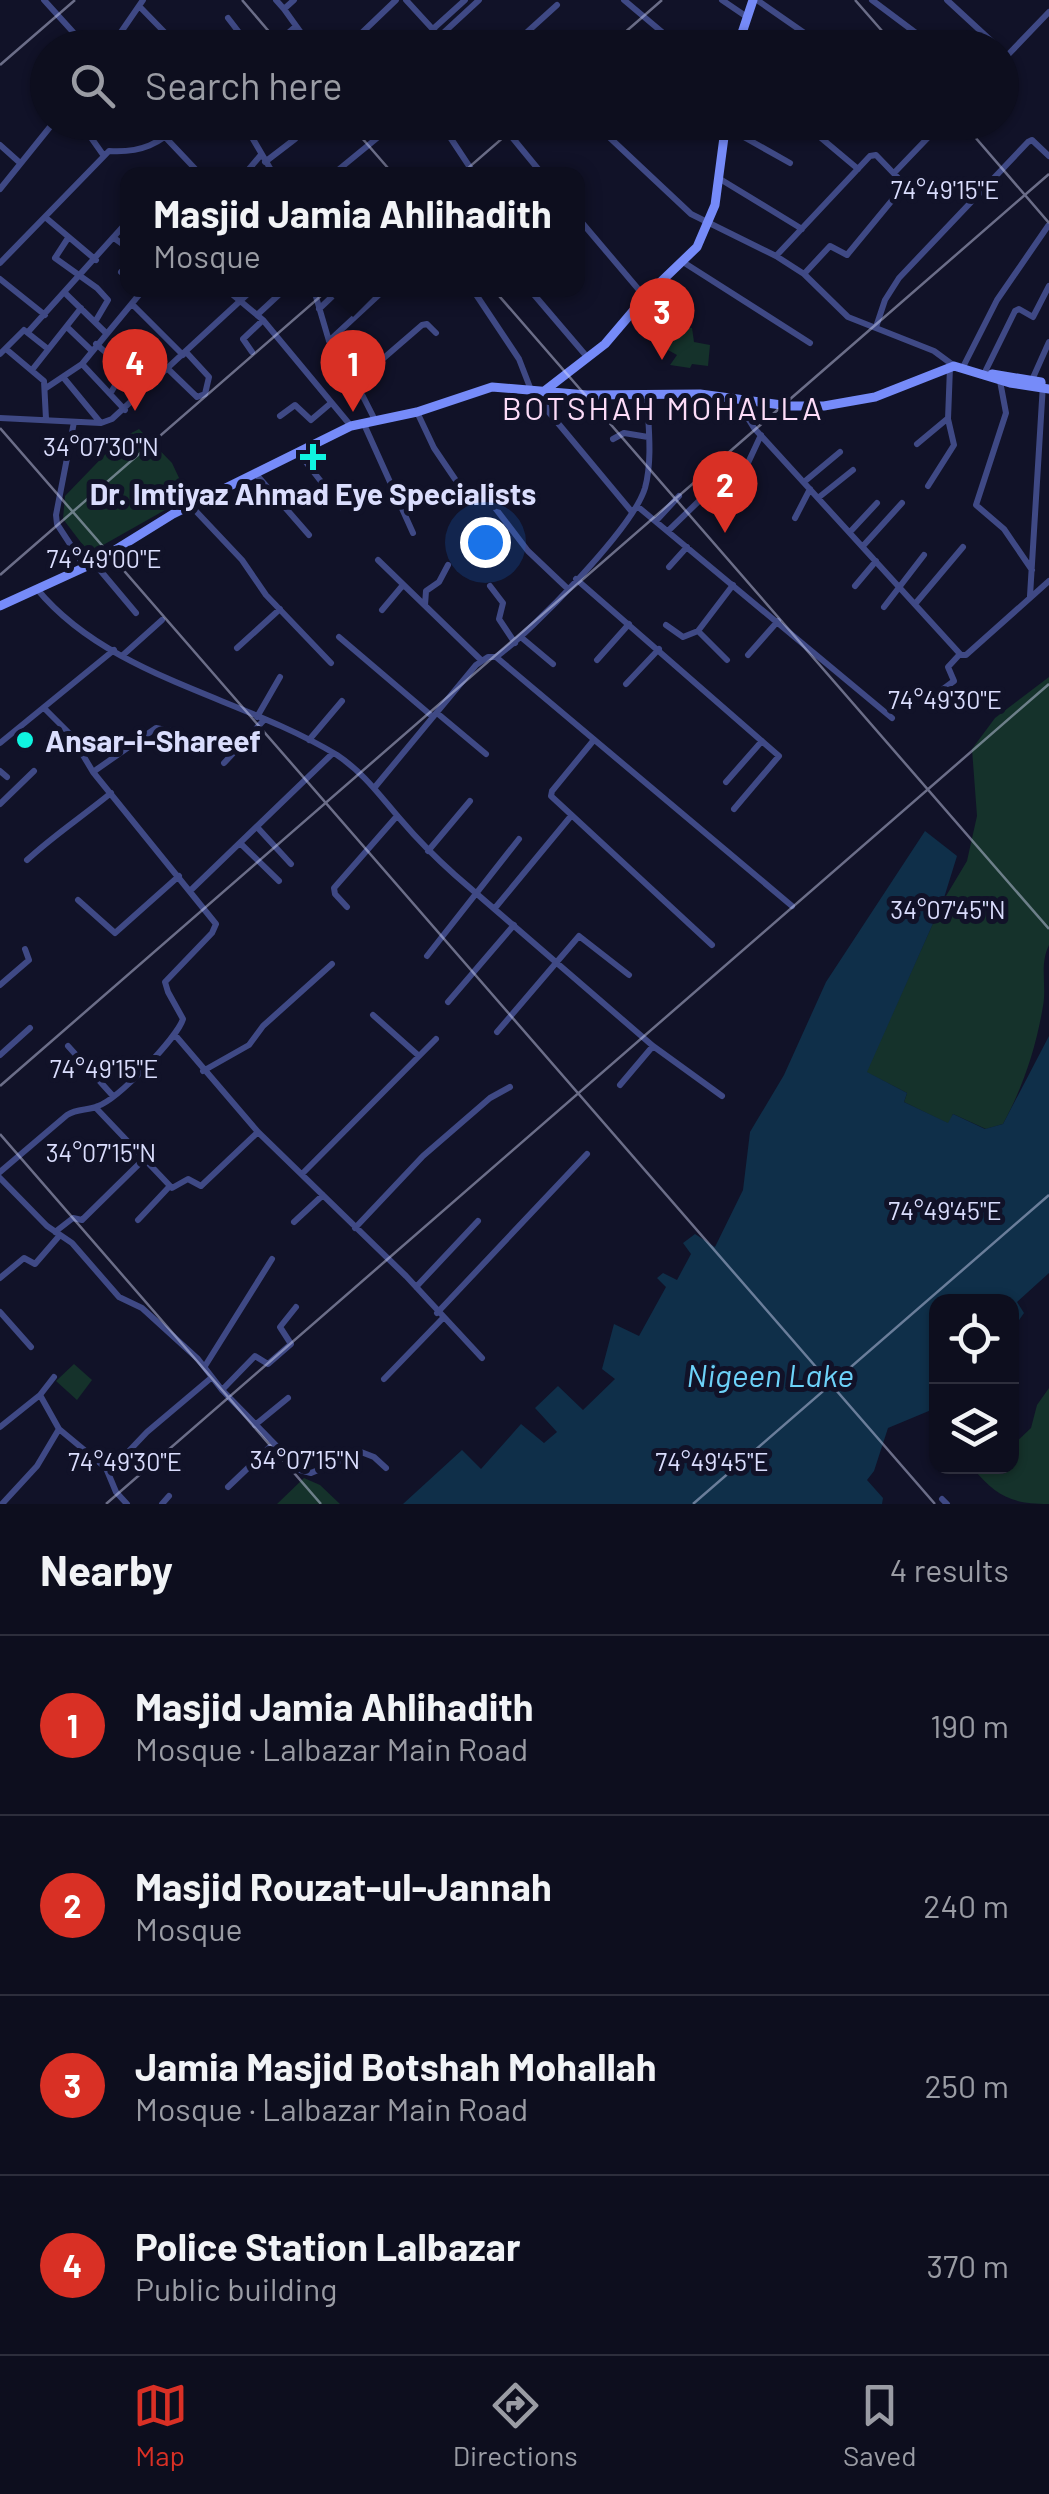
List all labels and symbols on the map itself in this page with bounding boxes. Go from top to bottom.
text: 74°49'15"E [891,174,999,204]
pin: 3 [630,278,694,360]
pin: 4 [102,328,168,411]
pin: 1 [320,330,386,412]
district label: BOTSHAH MOHALLA [502,388,824,426]
text: 34°07'30"N [43,431,159,461]
marker: Dr. Imtiyaz Ahmad Eye Specialists [300,444,326,470]
pin: 2 [692,450,758,533]
place label: Dr. Imtiyaz Ahmad Eye Specialists [90,475,536,511]
your location [460,517,511,568]
text: 74°49'00"E [46,543,162,573]
text: 74°49'30"E [888,684,1002,714]
place label: Ansar-i-Shareef [45,722,261,758]
marker: Ansar-i-Shareef [14,729,36,751]
text: 34°07'45"N [890,894,1006,924]
text: 74°49'15"E [50,1053,158,1083]
text: 34°07'15"N [46,1137,156,1167]
text: 74°49'45"E [888,1195,1002,1225]
water label: Nigeen Lake [686,1355,854,1393]
text: 34°07'15"N [250,1444,360,1474]
text: 74°49'30"E [68,1446,182,1476]
text: 74°49'45"E [655,1446,769,1476]

